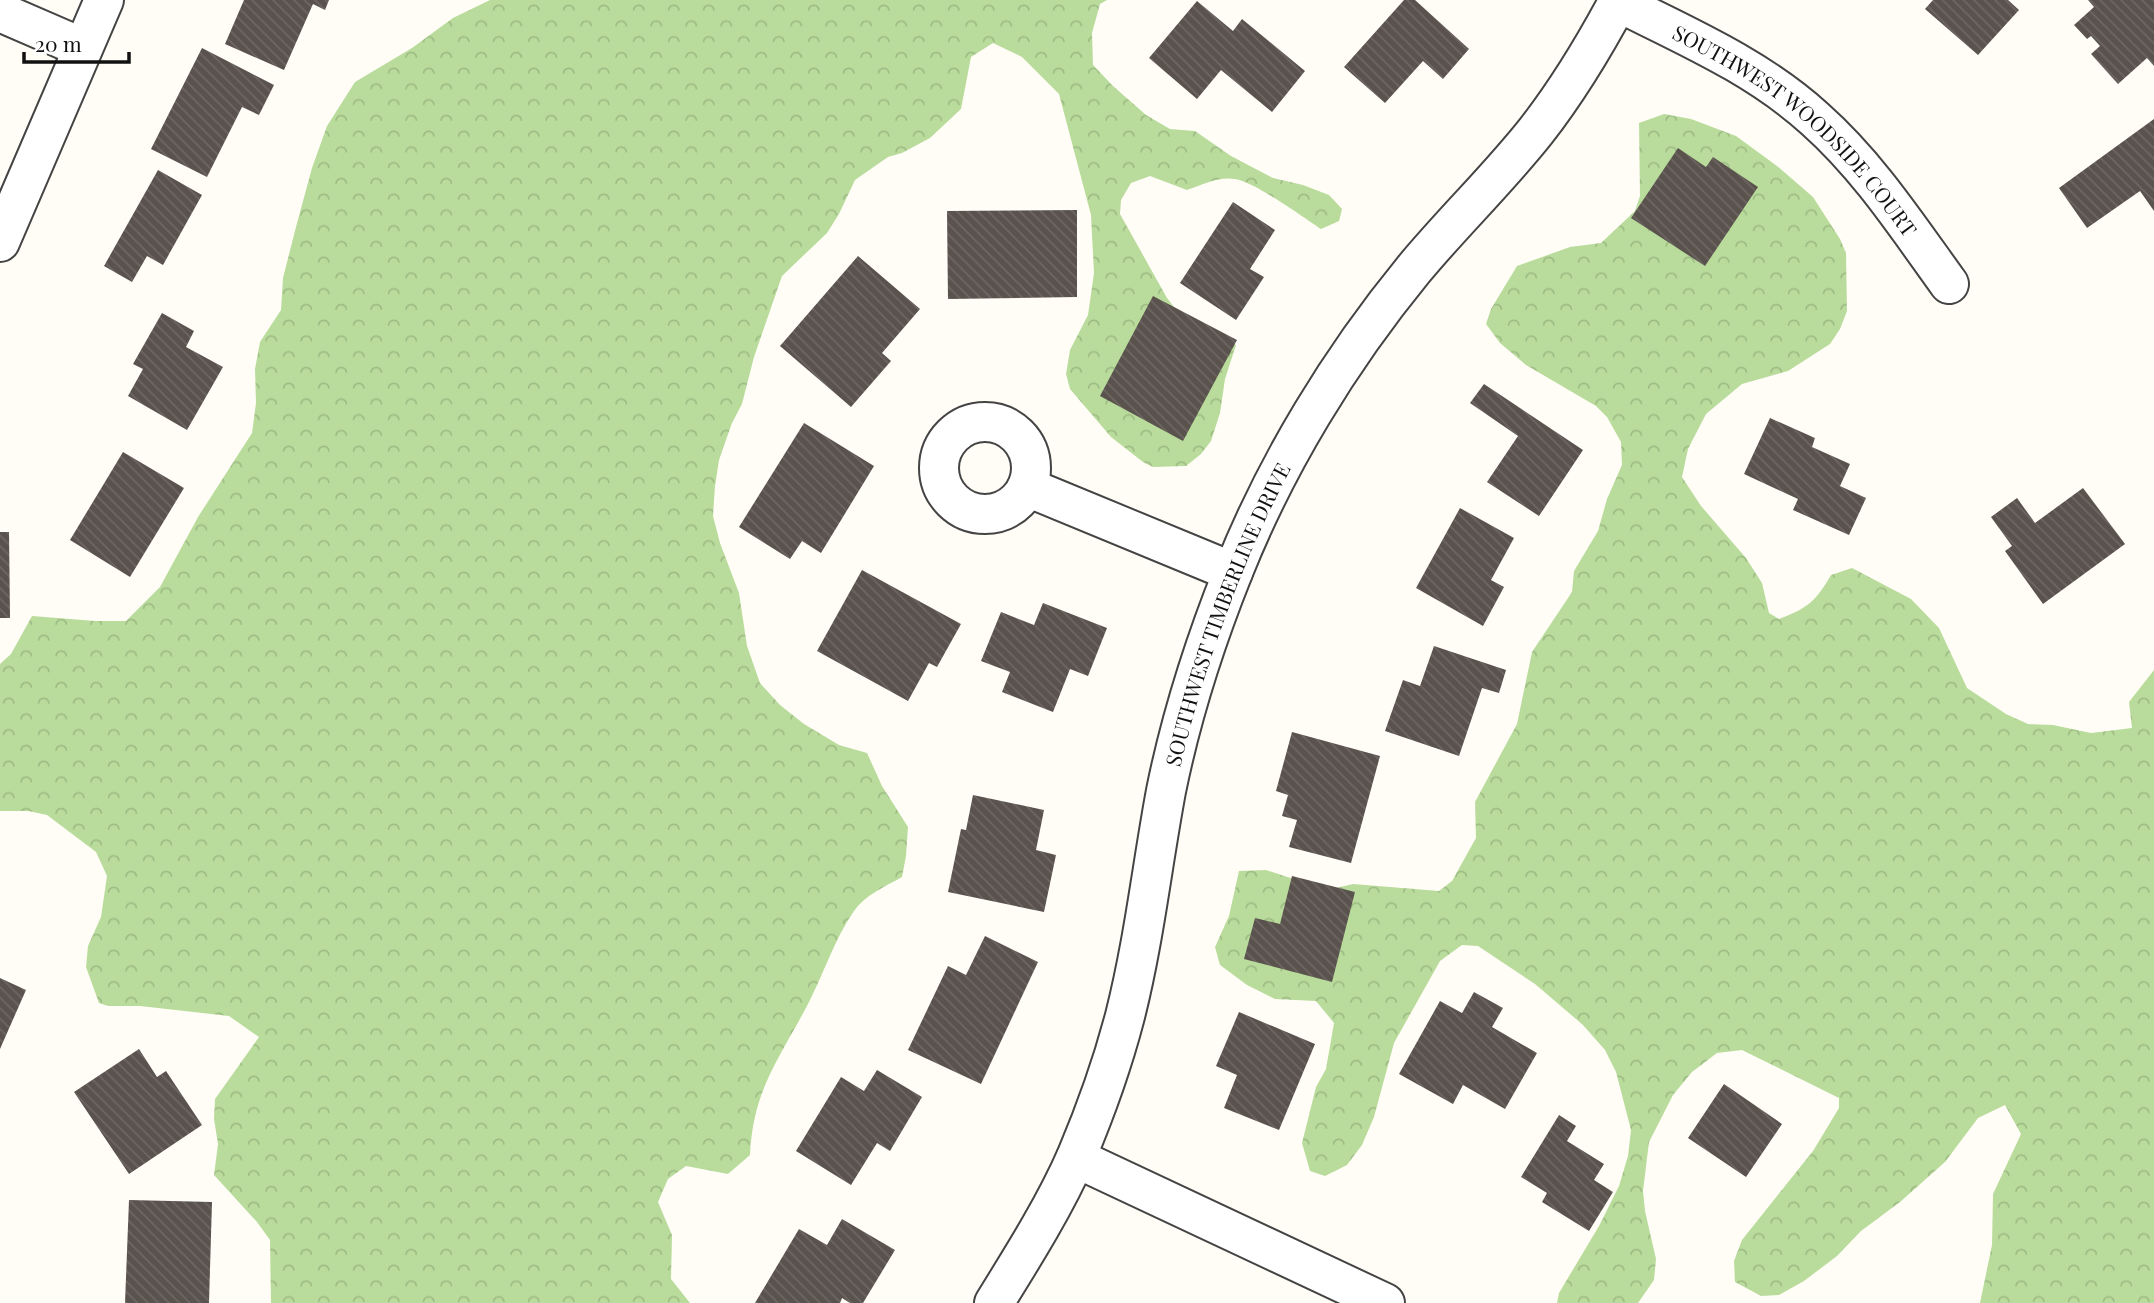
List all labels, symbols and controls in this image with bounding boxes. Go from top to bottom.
street label: SOUTHWEST WOODSIDE COURT [1669,17,1924,242]
scale bar [24,21,130,65]
text: 20 m [35,29,82,57]
street label: SOUTHWEST TIMBERLINE DRIVE [1158,458,1296,769]

